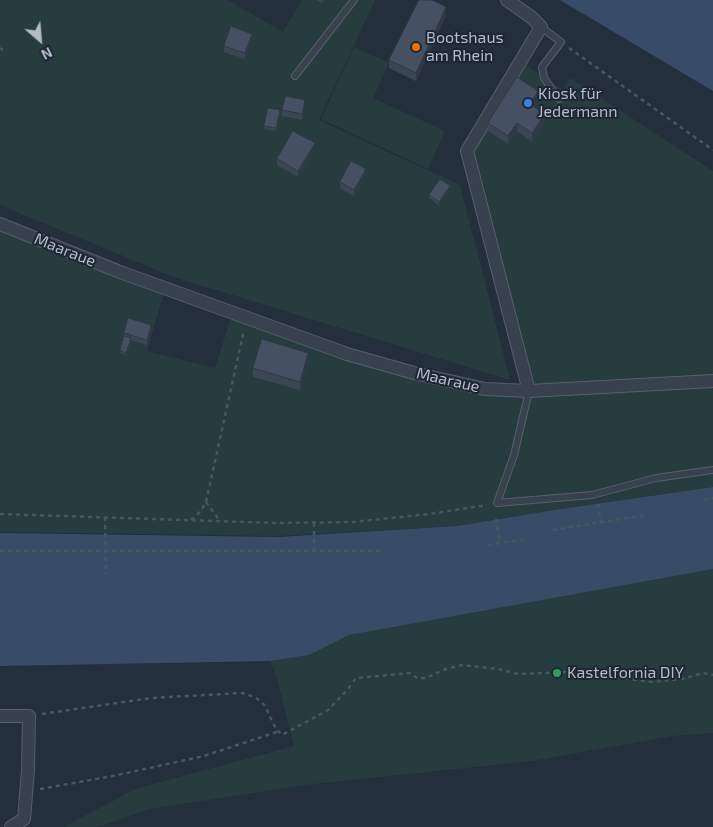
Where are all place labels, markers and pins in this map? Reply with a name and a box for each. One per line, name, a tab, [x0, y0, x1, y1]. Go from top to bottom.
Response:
place label: Bootshaus am Rhein	[426, 28, 504, 66]
marker: Bootshaus am Rhein	[410, 41, 422, 53]
place label: Kiosk für Jedermann	[538, 84, 618, 122]
marker: Kiosk für Jedermann	[522, 97, 534, 109]
place label: Kastelfornia DIY	[567, 663, 684, 683]
marker: Kastelfornia DIY	[551, 667, 563, 679]

